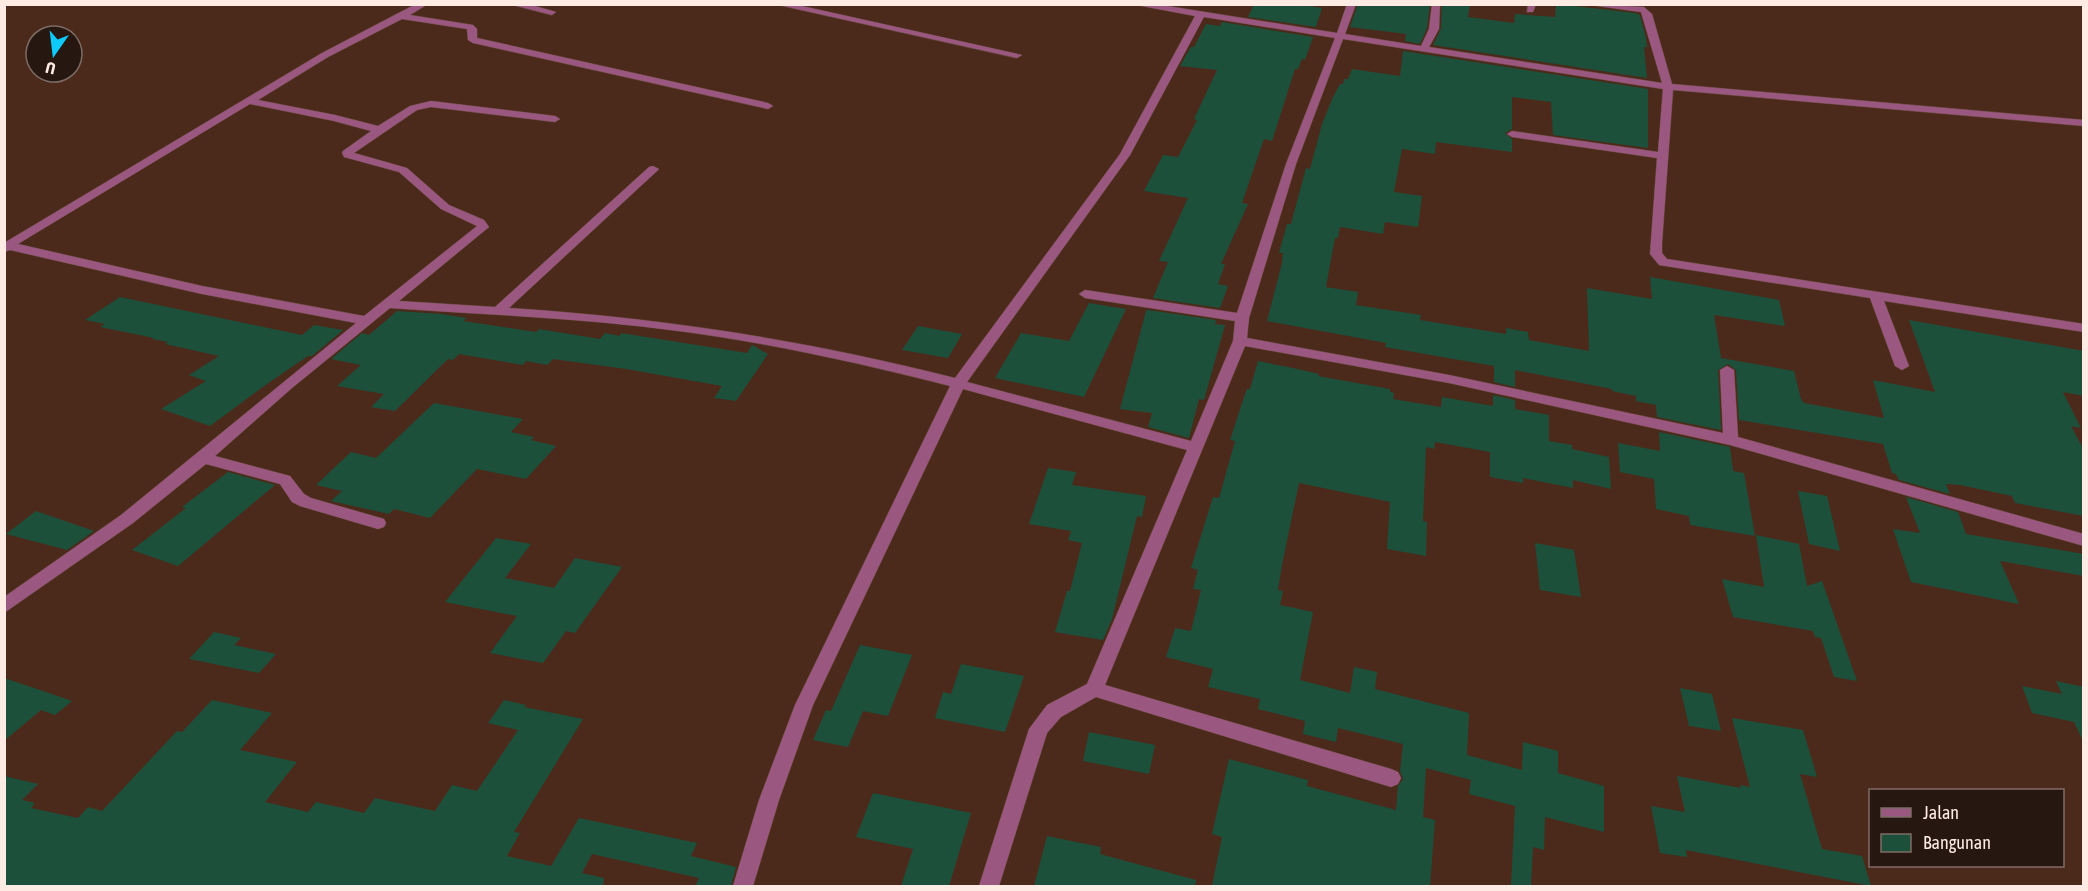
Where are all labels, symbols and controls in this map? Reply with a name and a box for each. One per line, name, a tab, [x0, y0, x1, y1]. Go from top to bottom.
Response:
north arrow	[24, 24, 84, 84]
text: U	[44, 59, 57, 78]
legend	[1869, 789, 2064, 867]
text: Jalan	[1923, 802, 1959, 823]
text: Bangunan	[1923, 832, 1991, 853]

